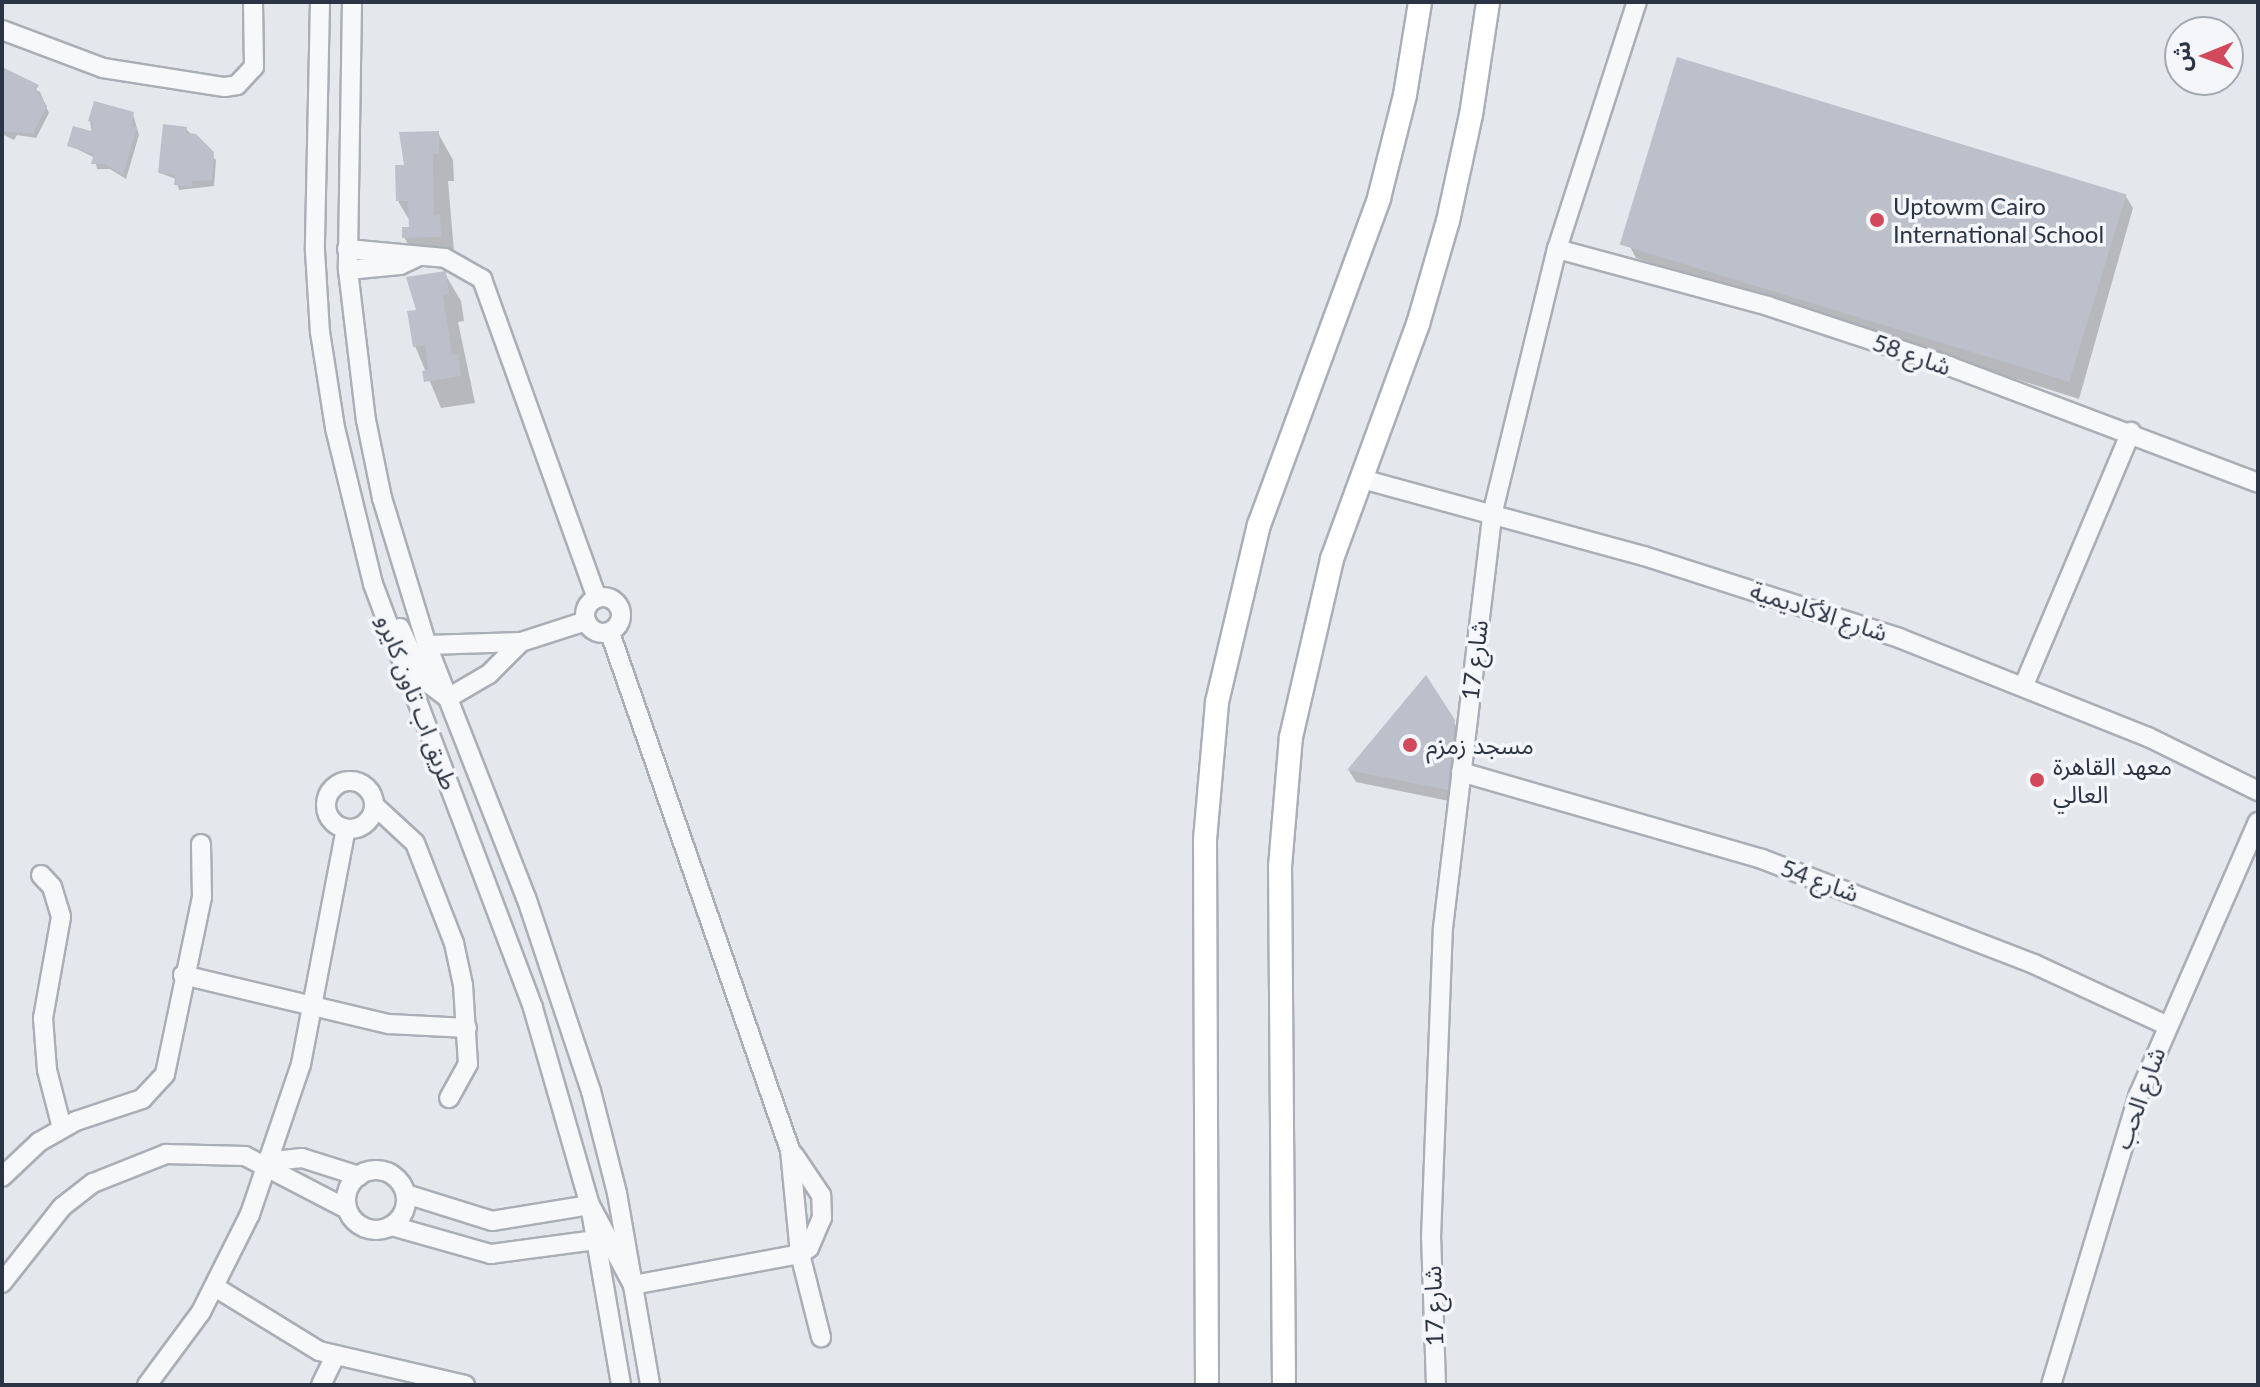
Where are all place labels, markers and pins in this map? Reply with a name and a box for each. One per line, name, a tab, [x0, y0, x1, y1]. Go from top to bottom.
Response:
place label: Uptowm Cairo International School	[1893, 192, 2104, 248]
marker: Uptowm Cairo International School	[1868, 211, 1886, 229]
place label: مسجد زمزم	[1426, 731, 1534, 759]
marker: مسجد زمزم	[1401, 736, 1419, 754]
place label: معهد القاهرة العالي	[2053, 752, 2172, 808]
marker: معهد القاهرة العالي	[2028, 771, 2046, 789]

